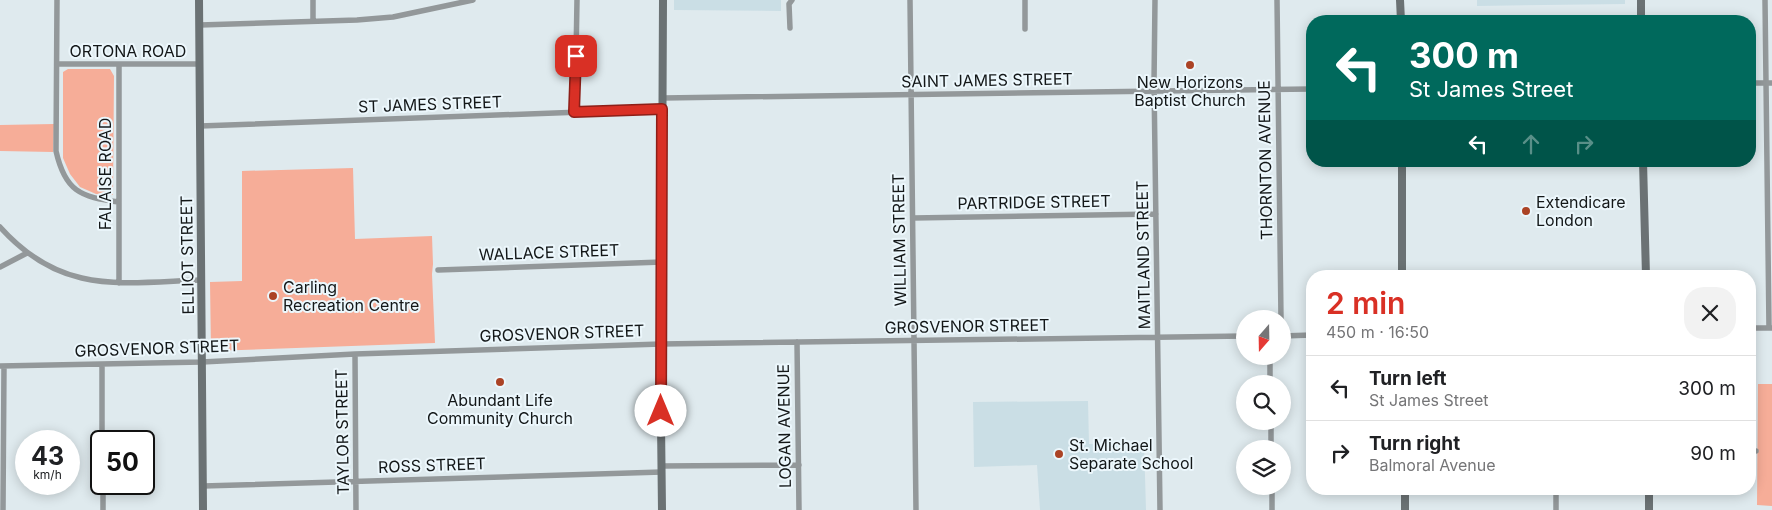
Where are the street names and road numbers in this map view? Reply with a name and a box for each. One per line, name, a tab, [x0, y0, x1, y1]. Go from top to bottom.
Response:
street label: ORTONA ROAD	[70, 41, 186, 61]
street label: SAINT JAMES STREET	[901, 69, 1073, 91]
street label: THORNTON AVENUE	[1254, 80, 1276, 240]
street label: ST JAMES STREET	[358, 91, 502, 117]
street label: FALAISE ROAD	[95, 118, 115, 230]
street label: WILLIAM STREET	[888, 173, 910, 307]
street label: MAITLAND STREET	[1132, 180, 1154, 330]
street label: PARTRIDGE STREET	[957, 191, 1111, 213]
street label: ELLIOT STREET	[176, 195, 198, 315]
street label: WALLACE STREET	[478, 240, 620, 264]
street label: GROSVENOR STREET	[884, 315, 1050, 337]
street label: GROSVENOR STREET	[479, 320, 645, 346]
street label: GROSVENOR STREET	[74, 335, 240, 361]
street label: LOGAN AVENUE	[773, 364, 795, 488]
street label: TAYLOR STREET	[331, 369, 353, 495]
street label: ROSS STREET	[378, 453, 486, 477]

